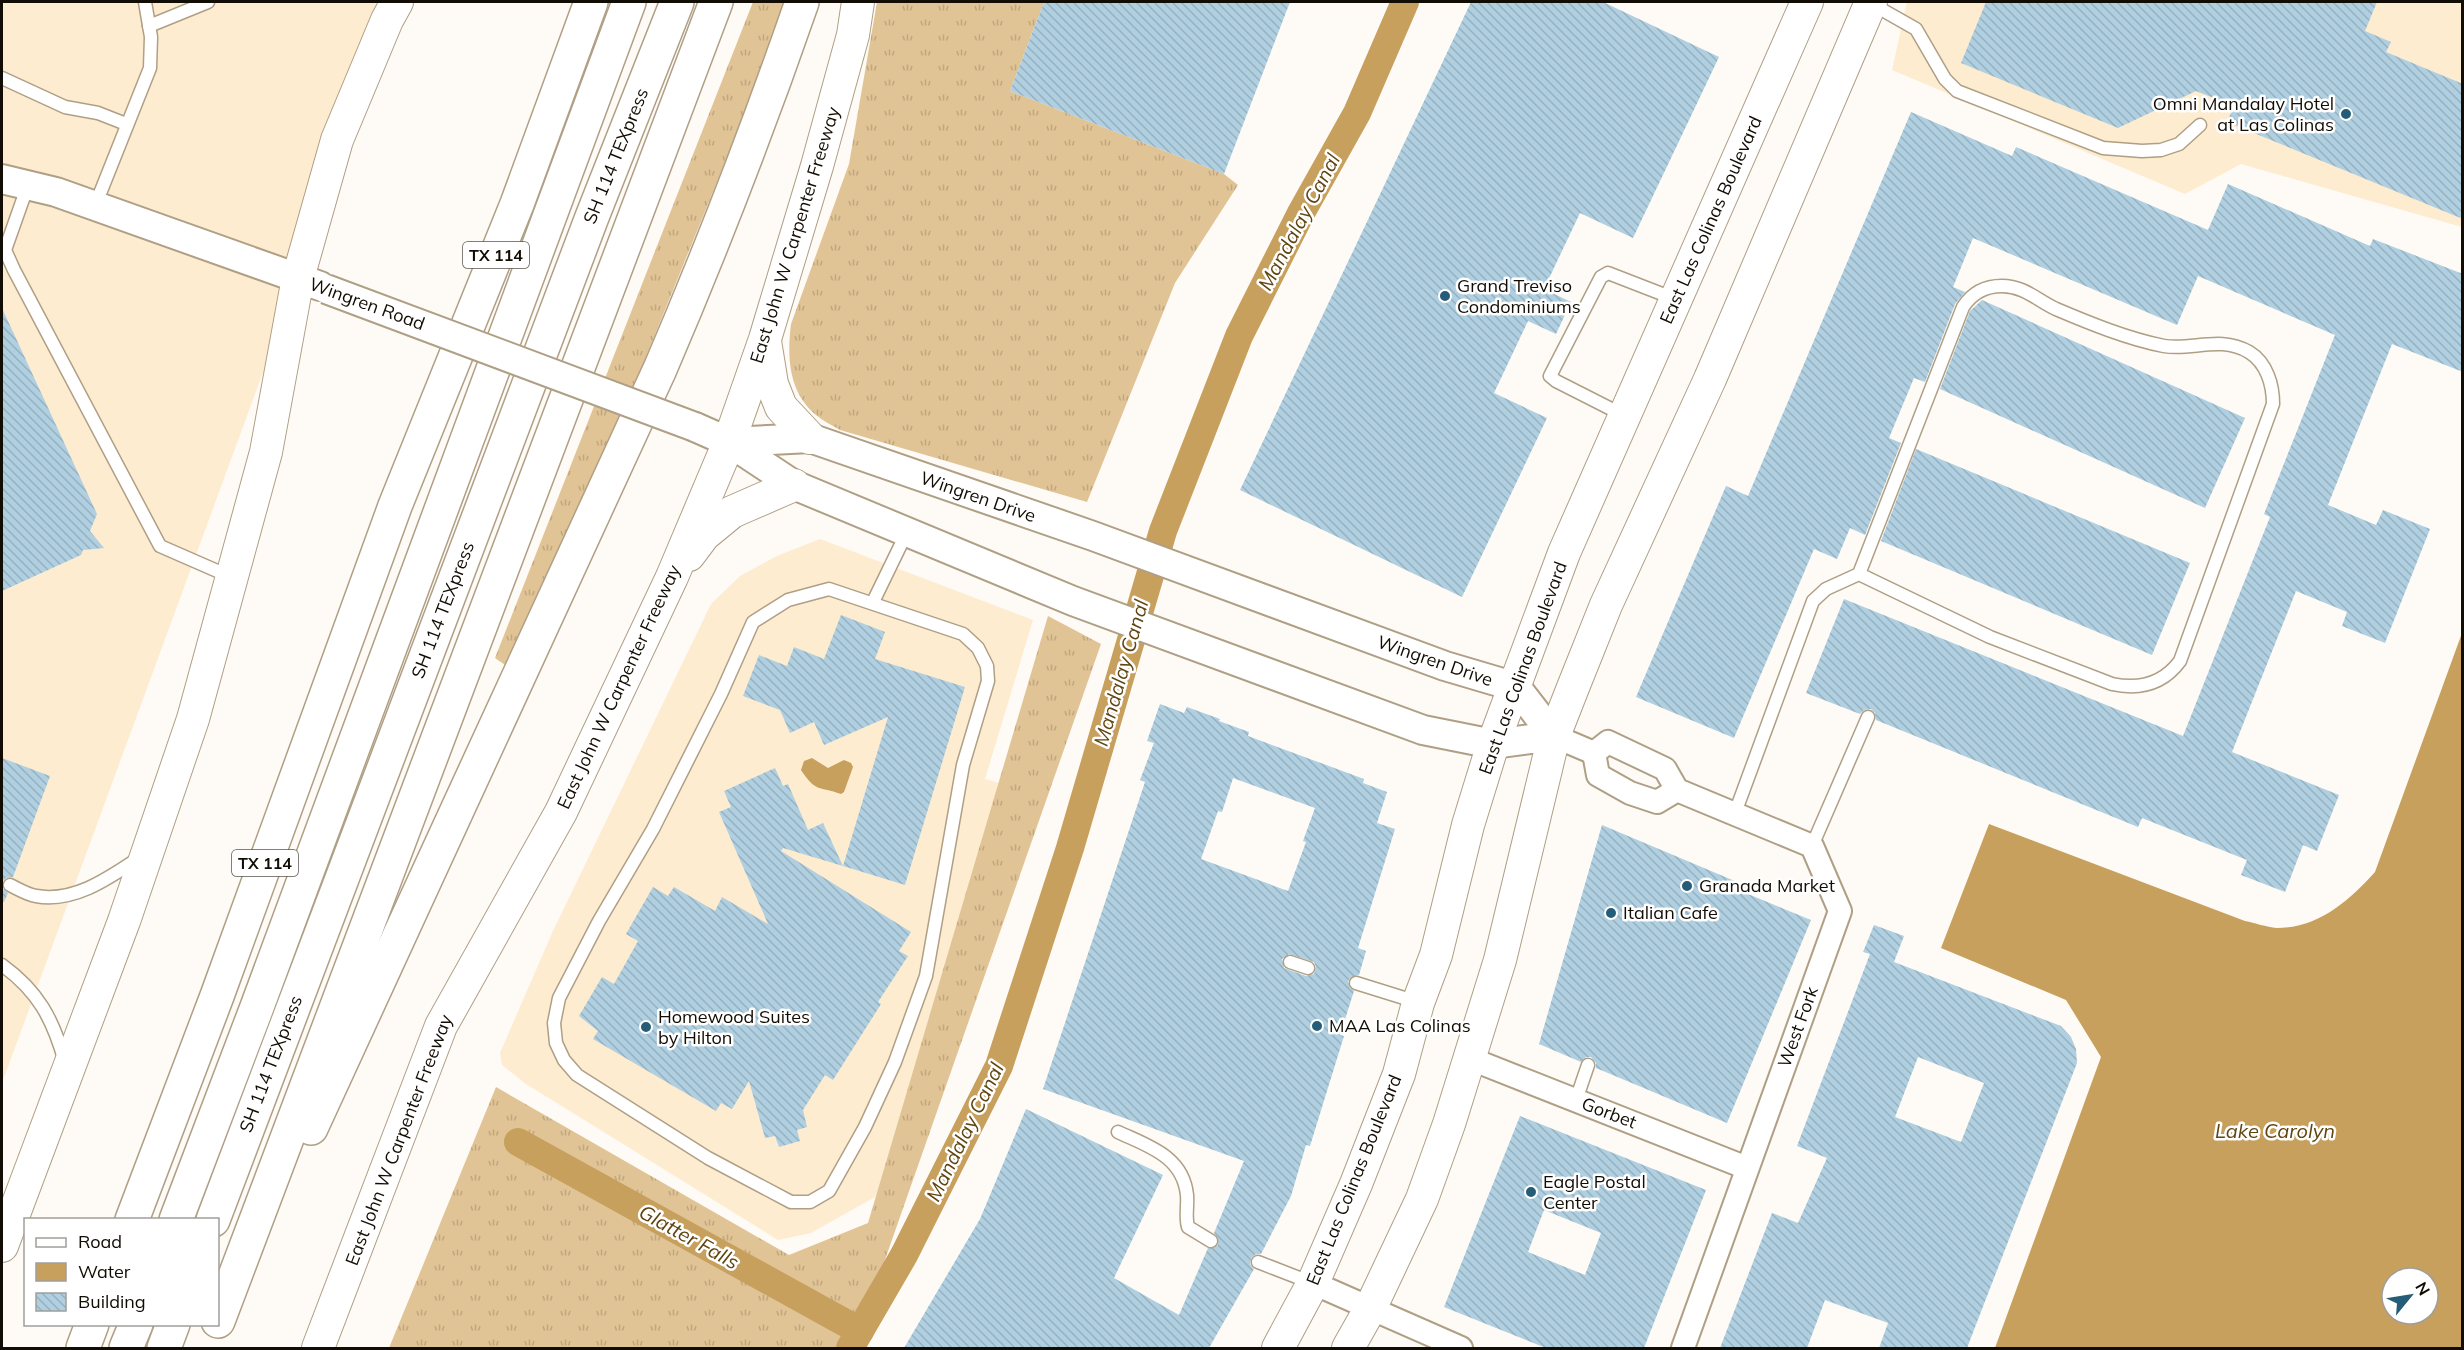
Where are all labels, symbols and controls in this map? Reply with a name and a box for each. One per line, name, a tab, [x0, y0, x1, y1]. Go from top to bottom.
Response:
street label: SH 114 TEXpress	[578, 84, 653, 227]
place label: Omni Mandalay Hotel at Las Colinas	[2153, 92, 2334, 136]
street label: East John W Carpenter Freeway	[744, 103, 845, 366]
marker: Omni Mandalay Hotel at Las Colinas	[2339, 107, 2353, 121]
street label: East Las Colinas Boulevard	[1654, 112, 1767, 327]
water label: Mandalay Canal	[1252, 149, 1345, 294]
road number: TX 114	[463, 242, 529, 268]
street label: Wingren Road	[306, 272, 428, 335]
place label: Grand Treviso Condominiums	[1457, 274, 1581, 318]
marker: Grand Treviso Condominiums	[1438, 289, 1452, 303]
street label: Wingren Drive	[917, 466, 1039, 527]
street label: SH 114 TEXpress	[406, 538, 479, 681]
street label: East Las Colinas Boulevard	[1473, 558, 1572, 778]
street label: East John W Carpenter Freeway	[552, 561, 686, 813]
water label: Mandalay Canal	[1088, 597, 1153, 749]
street label: Wingren Drive	[1374, 630, 1496, 691]
road number: TX 114	[232, 850, 298, 876]
place label: Granada Market	[1699, 874, 1835, 897]
marker: Granada Market	[1680, 879, 1694, 893]
place label: Italian Cafe	[1623, 901, 1718, 924]
marker: Italian Cafe	[1604, 906, 1618, 920]
street label: West Fork	[1772, 983, 1823, 1070]
street label: SH 114 TEXpress	[234, 992, 307, 1135]
place label: Homewood Suites by Hilton	[658, 1005, 810, 1049]
street label: East John W Carpenter Freeway	[340, 1011, 457, 1269]
place label: MAA Las Colinas	[1329, 1014, 1471, 1037]
marker: MAA Las Colinas	[1310, 1019, 1324, 1033]
marker: Homewood Suites by Hilton	[639, 1020, 653, 1034]
water label: Mandalay Canal	[920, 1058, 1009, 1205]
street label: East Las Colinas Boulevard	[1301, 1071, 1406, 1288]
street label: Gorbet	[1579, 1092, 1640, 1133]
water label: Lake Carolyn	[2215, 1118, 2335, 1143]
place label: Eagle Postal Center	[1543, 1170, 1646, 1214]
marker: Eagle Postal Center	[1524, 1185, 1538, 1199]
water label: Glatter Falls	[635, 1199, 744, 1274]
legend	[24, 1218, 219, 1326]
text: Road	[78, 1230, 122, 1253]
text: Water	[78, 1260, 131, 1283]
north arrow	[2380, 1266, 2440, 1326]
text: N	[2411, 1278, 2435, 1299]
text: Building	[78, 1290, 146, 1313]

